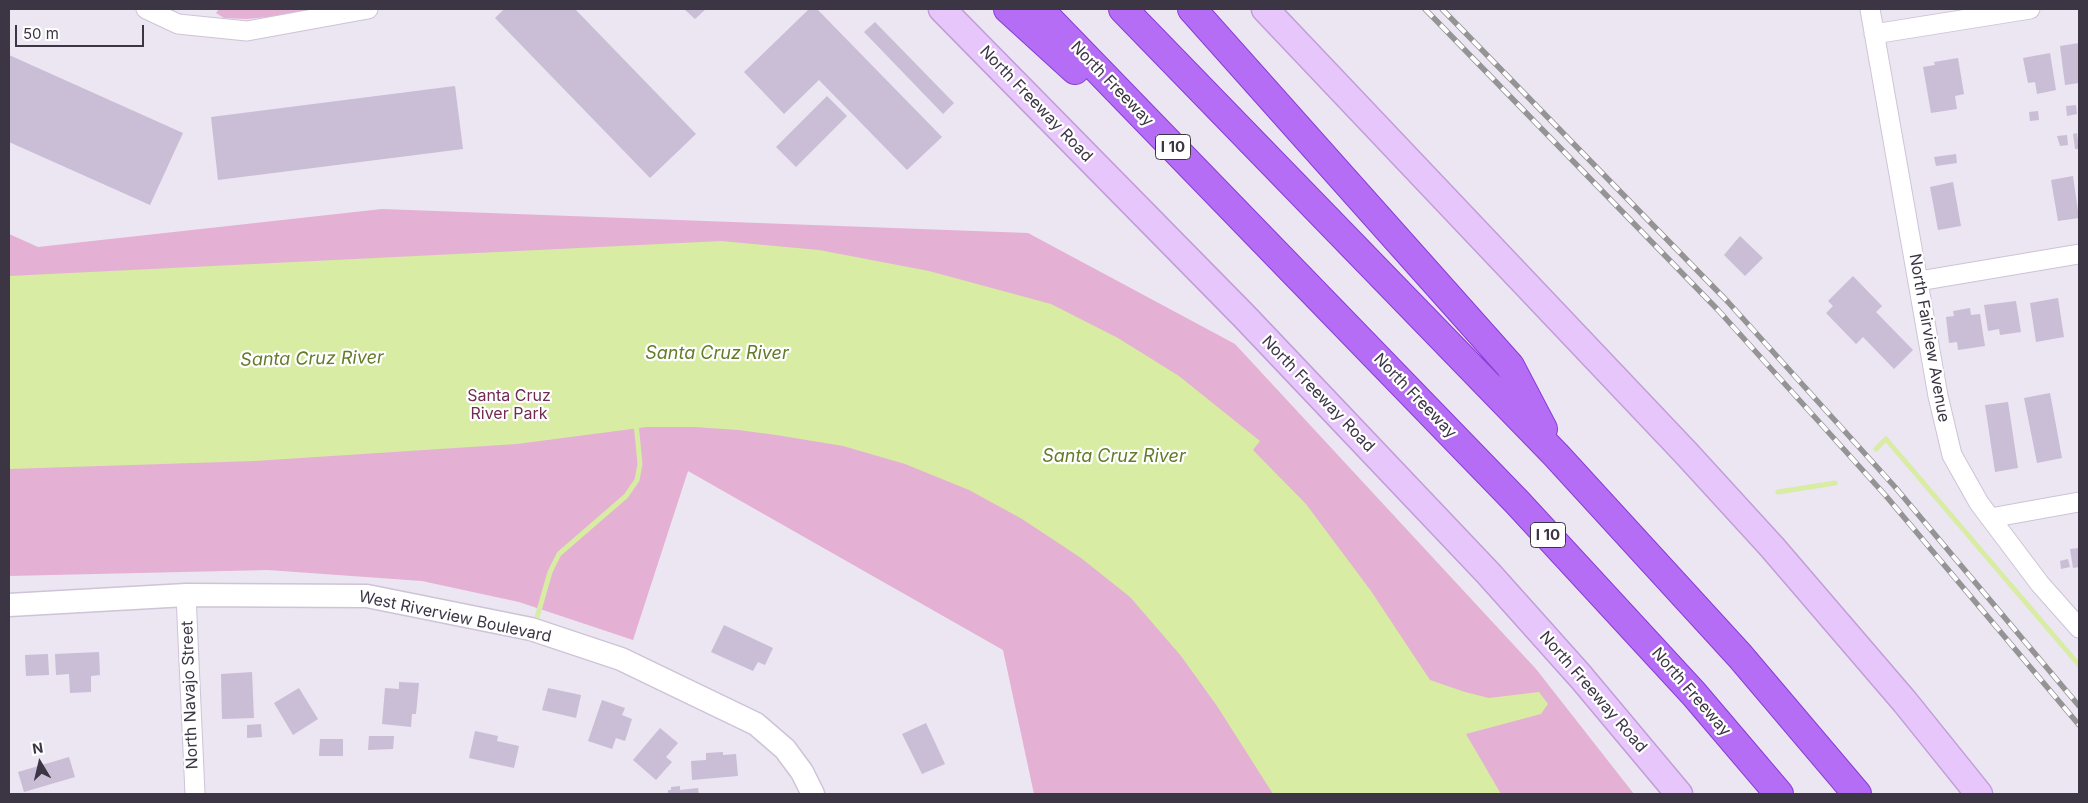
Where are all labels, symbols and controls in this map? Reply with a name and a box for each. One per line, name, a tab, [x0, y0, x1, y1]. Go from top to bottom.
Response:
scale bar	[18, 15, 146, 47]
text: 50 m	[23, 24, 59, 43]
street label: North Freeway	[1067, 37, 1157, 131]
street label: North Freeway Road	[976, 42, 1096, 166]
road number: I 10	[1156, 134, 1190, 160]
street label: North Fairview Avenue	[1905, 252, 1953, 424]
street label: North Freeway Road	[1258, 332, 1378, 456]
water label: Santa Cruz River	[645, 343, 789, 365]
water label: Santa Cruz River	[240, 347, 384, 371]
street label: North Freeway	[1370, 349, 1460, 443]
park label: Santa Cruz River Park	[467, 386, 551, 424]
water label: Santa Cruz River	[1042, 446, 1186, 468]
road number: I 10	[1530, 522, 1566, 548]
street label: West Riverview Boulevard	[357, 587, 553, 647]
street label: North Navajo Street	[178, 620, 202, 770]
street label: North Freeway Road	[1535, 628, 1651, 756]
street label: North Freeway	[1647, 644, 1735, 740]
north arrow	[15, 738, 65, 788]
text: N	[31, 738, 44, 757]

